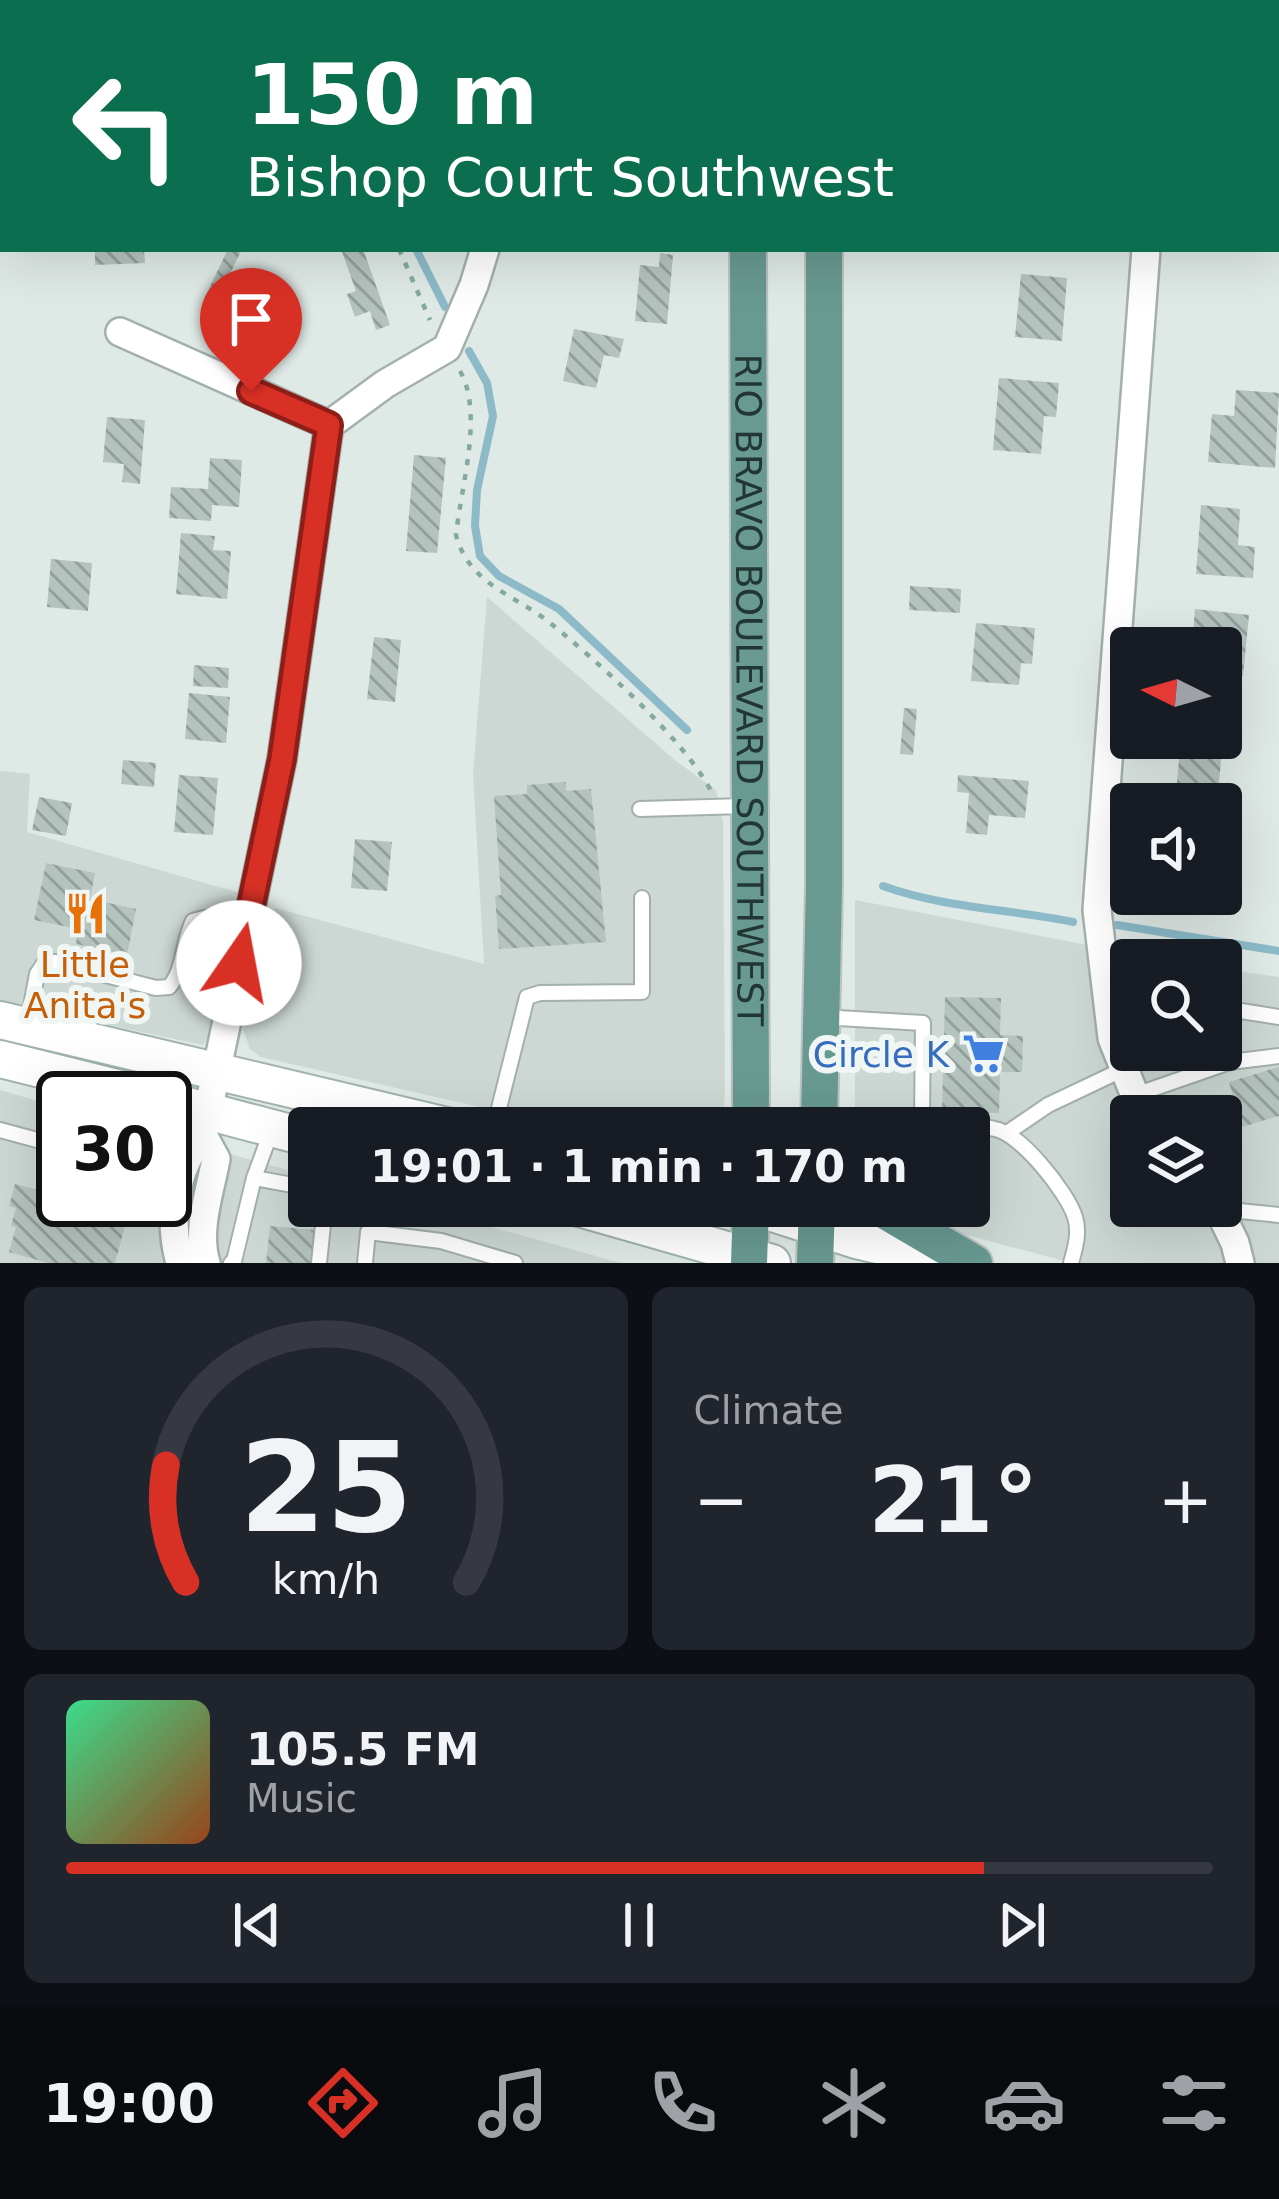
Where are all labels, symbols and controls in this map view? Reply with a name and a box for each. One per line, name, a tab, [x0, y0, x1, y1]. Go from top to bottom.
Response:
text: 150 m	[246, 46, 538, 144]
icon: left	[48, 48, 204, 204]
text: Bishop Court Southwest	[246, 146, 894, 209]
pin	[200, 268, 302, 391]
icon: arrive	[218, 286, 284, 352]
street label: RIO BRAVO BOULEVARD SOUTHWEST	[728, 354, 771, 1027]
north arrow	[1110, 627, 1242, 759]
map controls	[1110, 627, 1242, 1227]
button: sound	[1110, 783, 1242, 915]
restaurant icon: Little Anita's	[62, 891, 108, 937]
position arrow	[176, 900, 302, 1026]
button: search	[1110, 939, 1242, 1071]
place label: Little Anita's	[24, 944, 146, 1026]
supermarket icon: Circle K	[960, 1031, 1006, 1077]
place label: Circle K	[813, 1034, 950, 1075]
speed limit sign: 30	[36, 1071, 192, 1227]
button: layers	[1110, 1095, 1242, 1227]
text: 19:01 · 1 min · 170 m	[370, 1140, 908, 1193]
text: Climate	[694, 1388, 844, 1433]
text: 25	[239, 1415, 413, 1560]
text: 21°	[868, 1448, 1038, 1553]
text: −	[694, 1462, 749, 1539]
text: +	[1158, 1462, 1213, 1539]
text: km/h	[272, 1553, 380, 1603]
text: 105.5 FM	[246, 1723, 480, 1776]
text: Music	[246, 1776, 357, 1821]
icon: previous	[224, 1892, 290, 1958]
icon: pause	[606, 1892, 672, 1958]
icon: next	[989, 1892, 1055, 1958]
icon: directions	[301, 2061, 385, 2145]
icon: music	[471, 2061, 555, 2145]
icon: phone	[641, 2061, 725, 2145]
icon: climate	[812, 2061, 896, 2145]
icon: car	[982, 2061, 1066, 2145]
icon: filters	[1152, 2061, 1236, 2145]
text: 19:00	[43, 2072, 215, 2135]

